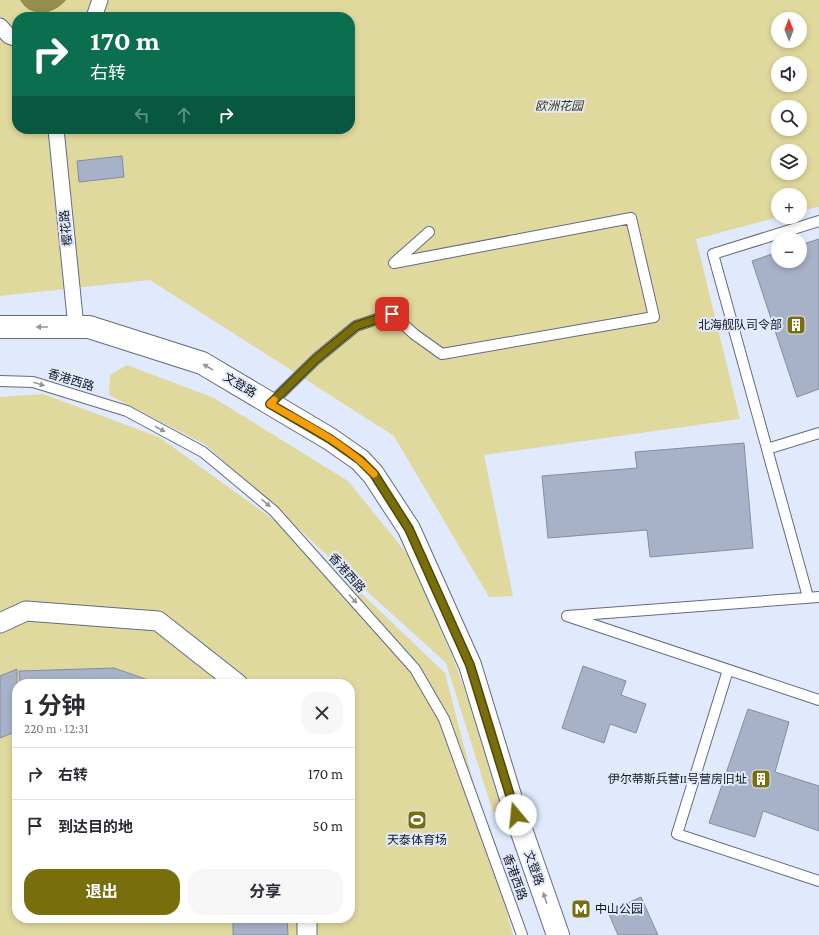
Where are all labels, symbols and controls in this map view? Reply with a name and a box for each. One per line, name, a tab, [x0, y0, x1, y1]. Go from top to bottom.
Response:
north arrow	[771, 12, 807, 48]
map controls	[771, 12, 807, 268]
text: 170 m	[90, 25, 160, 56]
icon: right	[24, 28, 76, 80]
button: sound	[771, 56, 807, 92]
text: 右转	[90, 63, 126, 83]
park label: 欧洲花园	[535, 99, 585, 113]
button: search	[771, 100, 807, 136]
icon: left	[131, 104, 153, 126]
icon: ahead	[173, 104, 195, 126]
icon: right	[215, 104, 237, 126]
button: layers	[771, 144, 807, 180]
button: +	[771, 188, 807, 224]
street label: 樱花路	[57, 209, 75, 247]
button: −	[771, 232, 807, 268]
pin	[375, 297, 409, 331]
icon: arrive	[381, 303, 403, 325]
building icon: 北海舰队司令部	[785, 314, 807, 336]
place label: 北海舰队司令部	[698, 318, 782, 332]
one-way arrow	[35, 324, 48, 330]
one-way arrow	[202, 363, 214, 370]
street label: 香港西路	[46, 366, 96, 394]
street label: 文登路	[221, 370, 259, 400]
one-way arrow	[33, 381, 45, 387]
one-way arrow	[154, 425, 166, 432]
one-way arrow	[260, 499, 271, 508]
street label: 香港西路	[326, 550, 368, 596]
one-way arrow	[349, 594, 358, 605]
text: 1 分钟	[24, 692, 86, 719]
button: close	[301, 692, 343, 734]
text: 220 m · 12:31	[24, 721, 89, 736]
icon: right	[24, 763, 46, 785]
text: 170 m	[308, 766, 343, 782]
text: 右转	[58, 767, 88, 783]
building icon: 伊尔蒂斯兵营II号营房旧址	[750, 768, 772, 790]
place label: 伊尔蒂斯兵营II号营房旧址	[608, 772, 747, 786]
position arrow	[495, 794, 537, 836]
sports icon: 天泰体育场	[406, 809, 428, 831]
icon: arrive	[24, 815, 46, 837]
text: 50 m	[313, 818, 343, 834]
text: 到达目的地	[58, 819, 133, 835]
place label: 天泰体育场	[387, 833, 447, 847]
street label: 文登路	[522, 849, 546, 887]
street label: 香港西路	[500, 852, 530, 902]
button: 退出	[24, 869, 180, 915]
button: 分享	[188, 869, 343, 915]
one-way arrow	[541, 892, 547, 904]
metro station icon: 中山公园	[570, 898, 592, 920]
place label: 中山公园	[595, 902, 643, 916]

